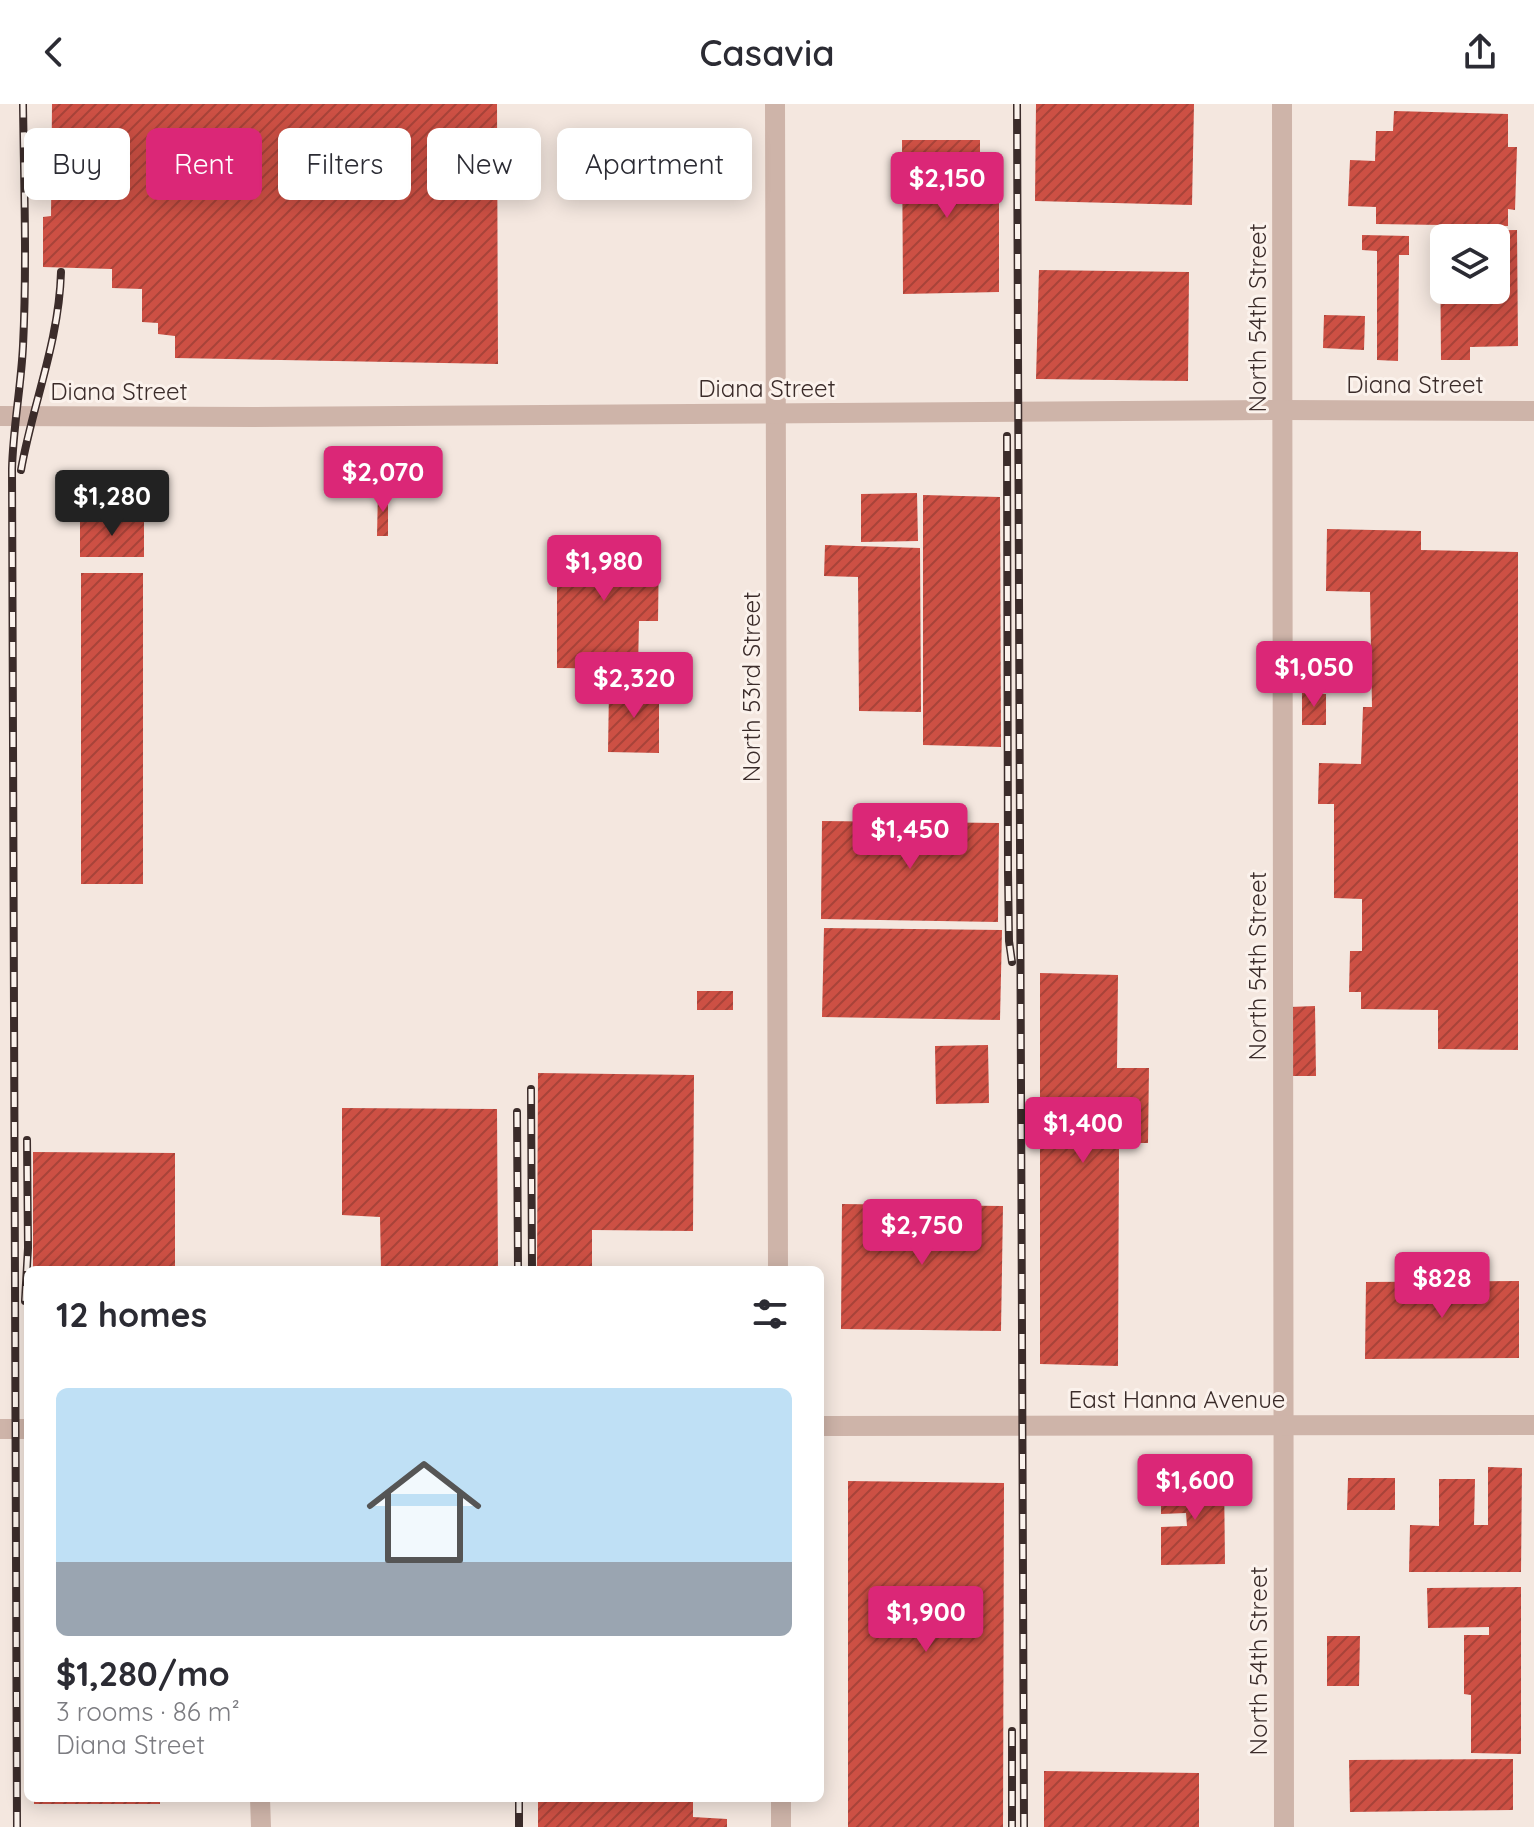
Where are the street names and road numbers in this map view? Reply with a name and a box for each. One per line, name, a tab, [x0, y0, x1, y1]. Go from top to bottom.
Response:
street label: North 54th Street	[1242, 223, 1272, 413]
street label: Diana Street	[1346, 369, 1484, 399]
street label: Diana Street	[698, 373, 836, 403]
street label: Diana Street	[50, 376, 188, 406]
street label: North 53rd Street	[736, 592, 766, 782]
street label: North 54th Street	[1242, 871, 1272, 1061]
street label: East Hanna Avenue	[1069, 1384, 1285, 1414]
street label: North 54th Street	[1243, 1566, 1273, 1756]

